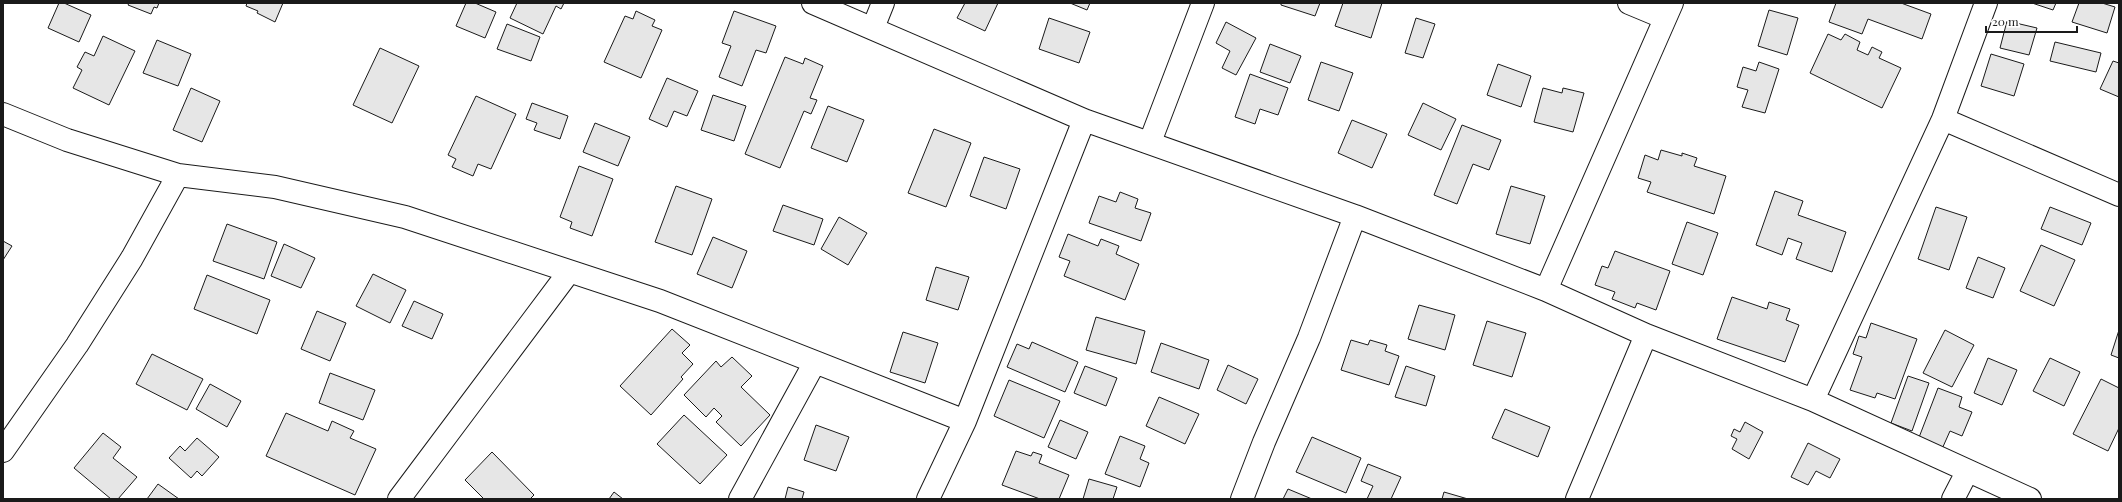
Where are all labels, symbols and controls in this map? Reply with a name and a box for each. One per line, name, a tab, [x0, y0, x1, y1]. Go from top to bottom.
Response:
scale bar	[1986, 8, 2077, 34]
text: 20 m	[1992, 13, 2019, 29]

